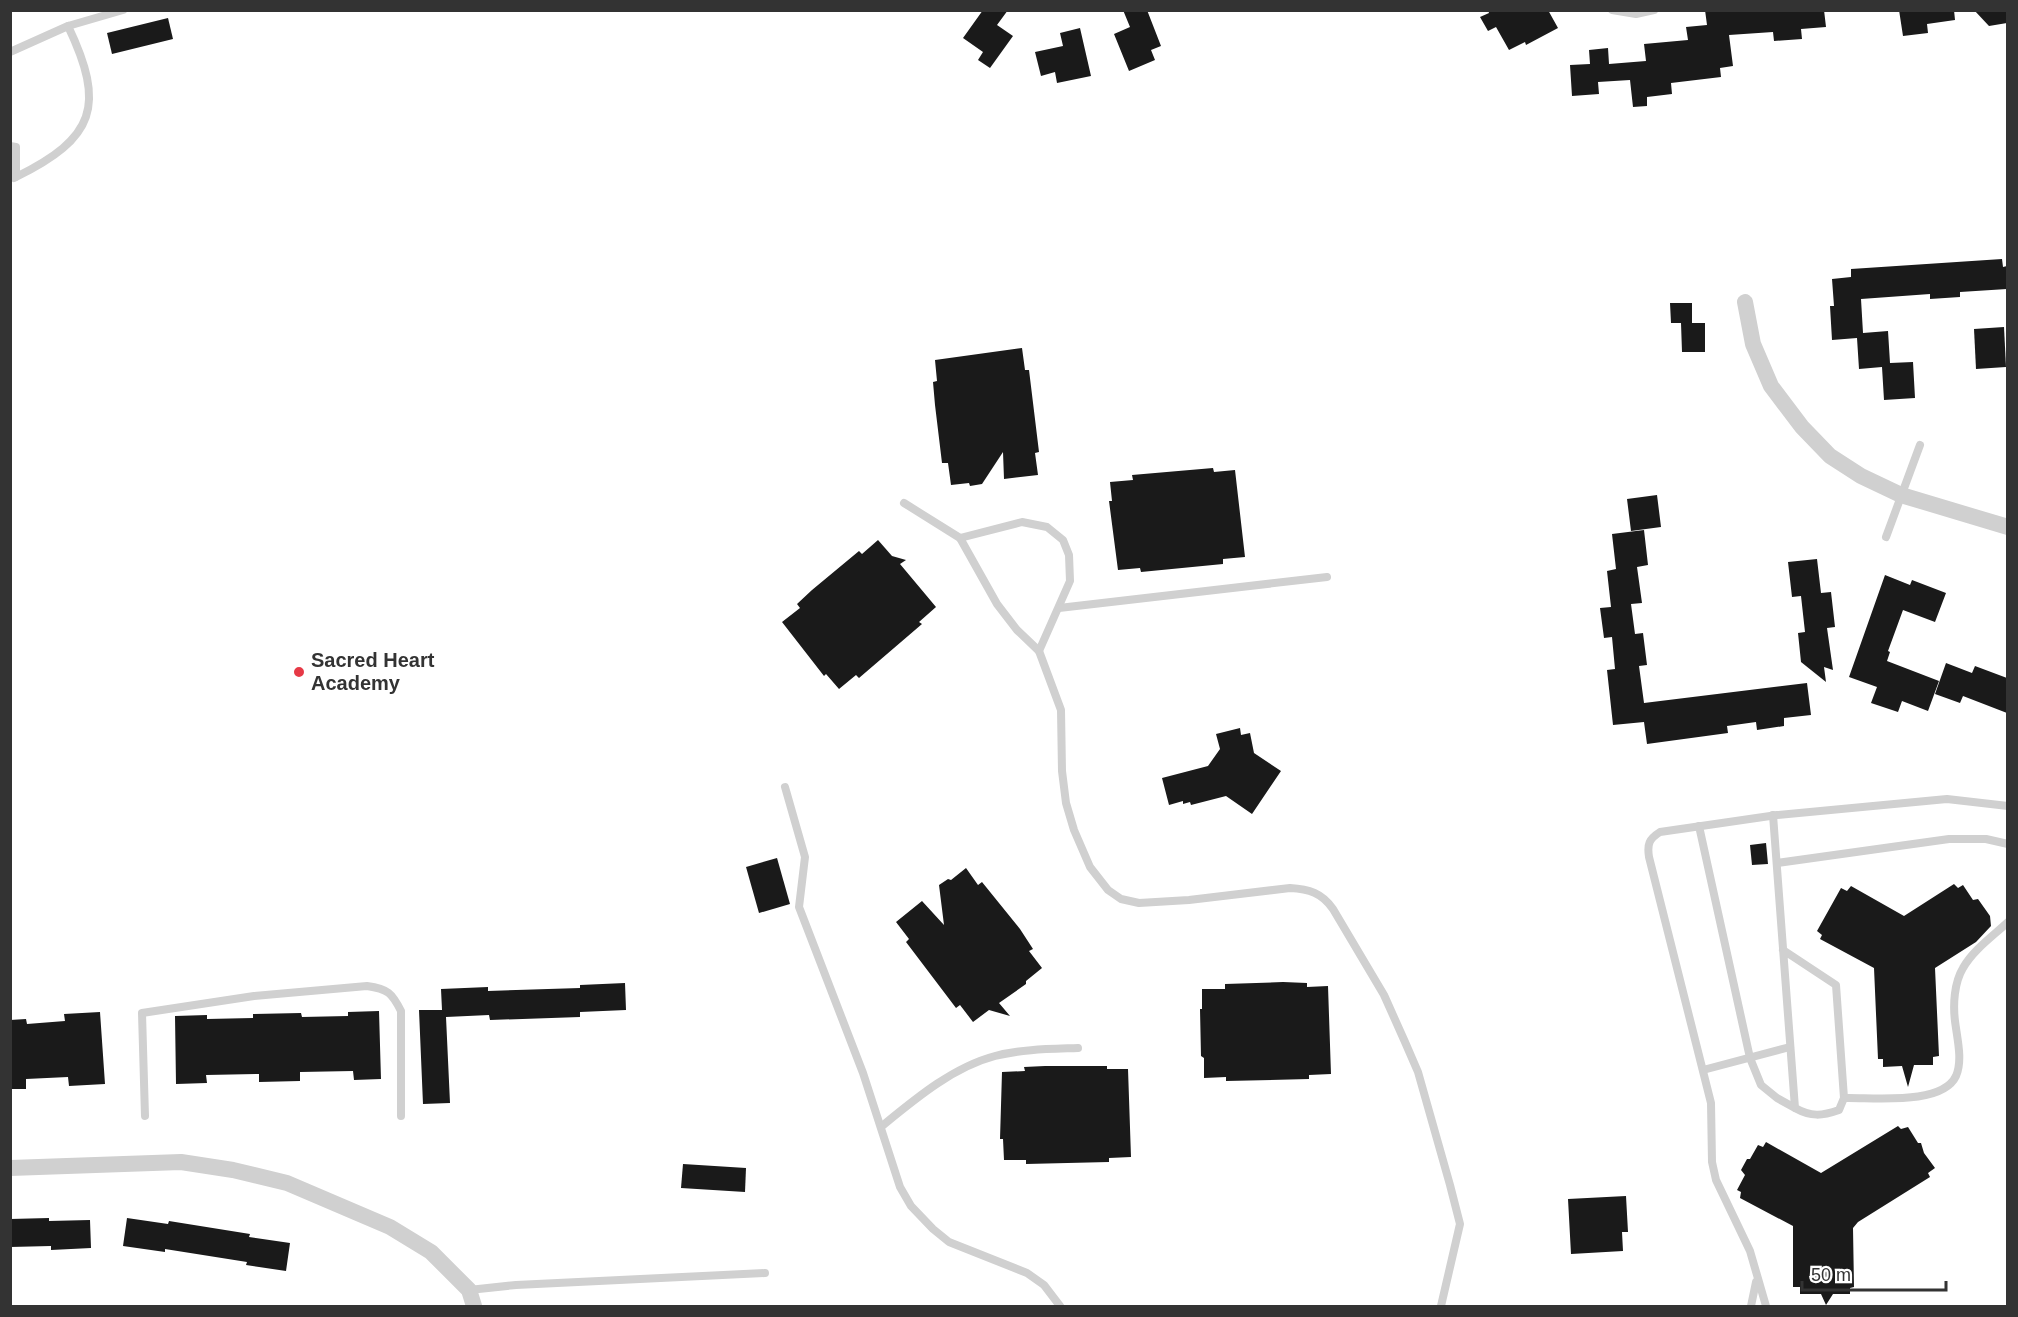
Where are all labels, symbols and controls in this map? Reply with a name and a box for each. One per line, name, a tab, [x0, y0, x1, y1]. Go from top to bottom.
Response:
place label: Sacred Heart Academy	[311, 649, 435, 694]
marker: Sacred Heart Academy	[292, 665, 306, 679]
scale bar	[1802, 1254, 1946, 1292]
text: 50 m	[1811, 1265, 1851, 1285]

